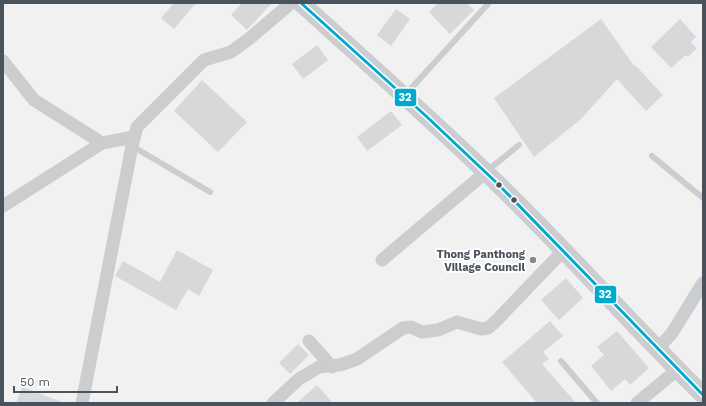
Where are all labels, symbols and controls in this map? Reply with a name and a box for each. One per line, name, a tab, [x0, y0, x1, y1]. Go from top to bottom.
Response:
line badge: 32	[394, 88, 417, 107]
text: 32	[398, 91, 412, 104]
unlabelled marker	[494, 180, 504, 190]
unlabelled marker	[509, 195, 519, 205]
place label: Thong Panthong Village Council	[437, 248, 526, 274]
marker: Thong Panthong Village Council	[528, 255, 538, 265]
line badge: 32	[594, 285, 617, 304]
text: 32	[598, 288, 612, 301]
scale bar	[14, 368, 117, 394]
text: 50 m	[20, 375, 50, 389]

